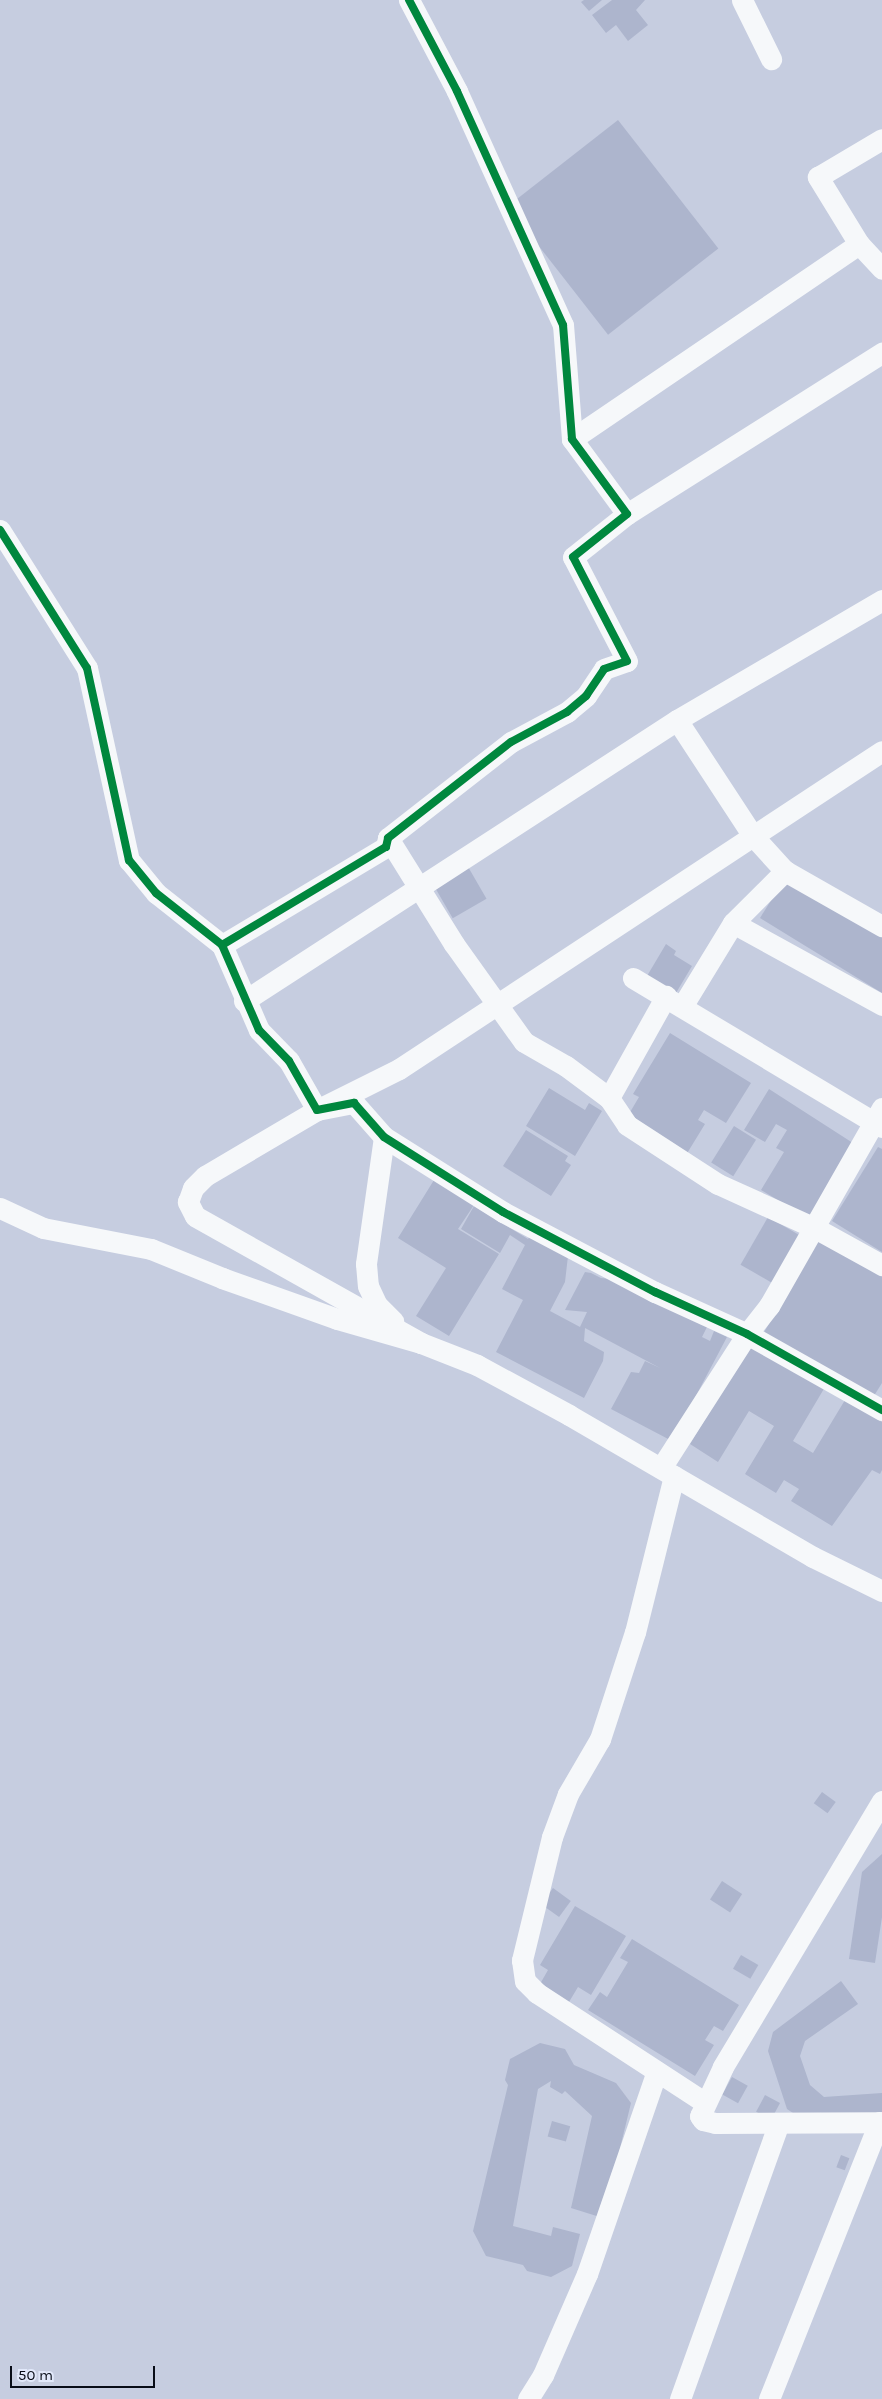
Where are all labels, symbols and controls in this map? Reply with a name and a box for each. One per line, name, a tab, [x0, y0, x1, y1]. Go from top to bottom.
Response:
scale bar	[12, 2356, 158, 2388]
text: 50 m	[18, 2366, 53, 2384]

